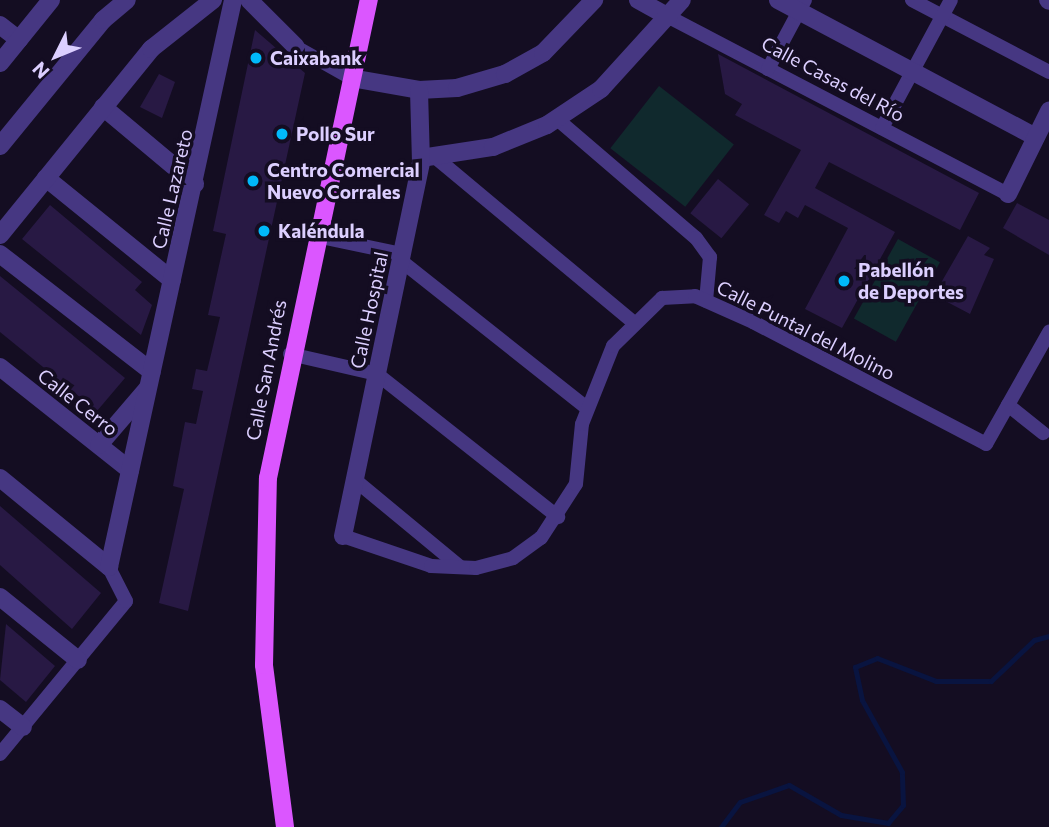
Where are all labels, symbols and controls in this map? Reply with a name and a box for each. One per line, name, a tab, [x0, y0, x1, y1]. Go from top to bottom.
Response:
north arrow	[21, 21, 91, 91]
street label: Calle Casas del Río	[758, 32, 908, 126]
place label: Caixabank	[270, 47, 362, 69]
marker: Caixabank	[248, 50, 264, 66]
text: N	[27, 58, 54, 84]
place label: Pollo Sur	[296, 123, 375, 145]
marker: Pollo Sur	[274, 126, 290, 142]
street label: Calle Lazareto	[147, 127, 197, 251]
place label: Centro Comercial Nuevo Corrales	[267, 159, 420, 203]
marker: Centro Comercial Nuevo Corrales	[245, 173, 261, 189]
place label: Kaléndula	[278, 220, 365, 242]
marker: Kaléndula	[256, 223, 272, 239]
street label: Calle Hospital	[345, 249, 393, 371]
place label: Pabellón de Deportes	[858, 259, 964, 303]
marker: Pabellón de Deportes	[836, 273, 852, 289]
street label: Calle Puntal del Molino	[713, 275, 899, 385]
street label: Calle San Andrés	[241, 298, 291, 442]
street label: Calle Cerro	[33, 364, 123, 440]

